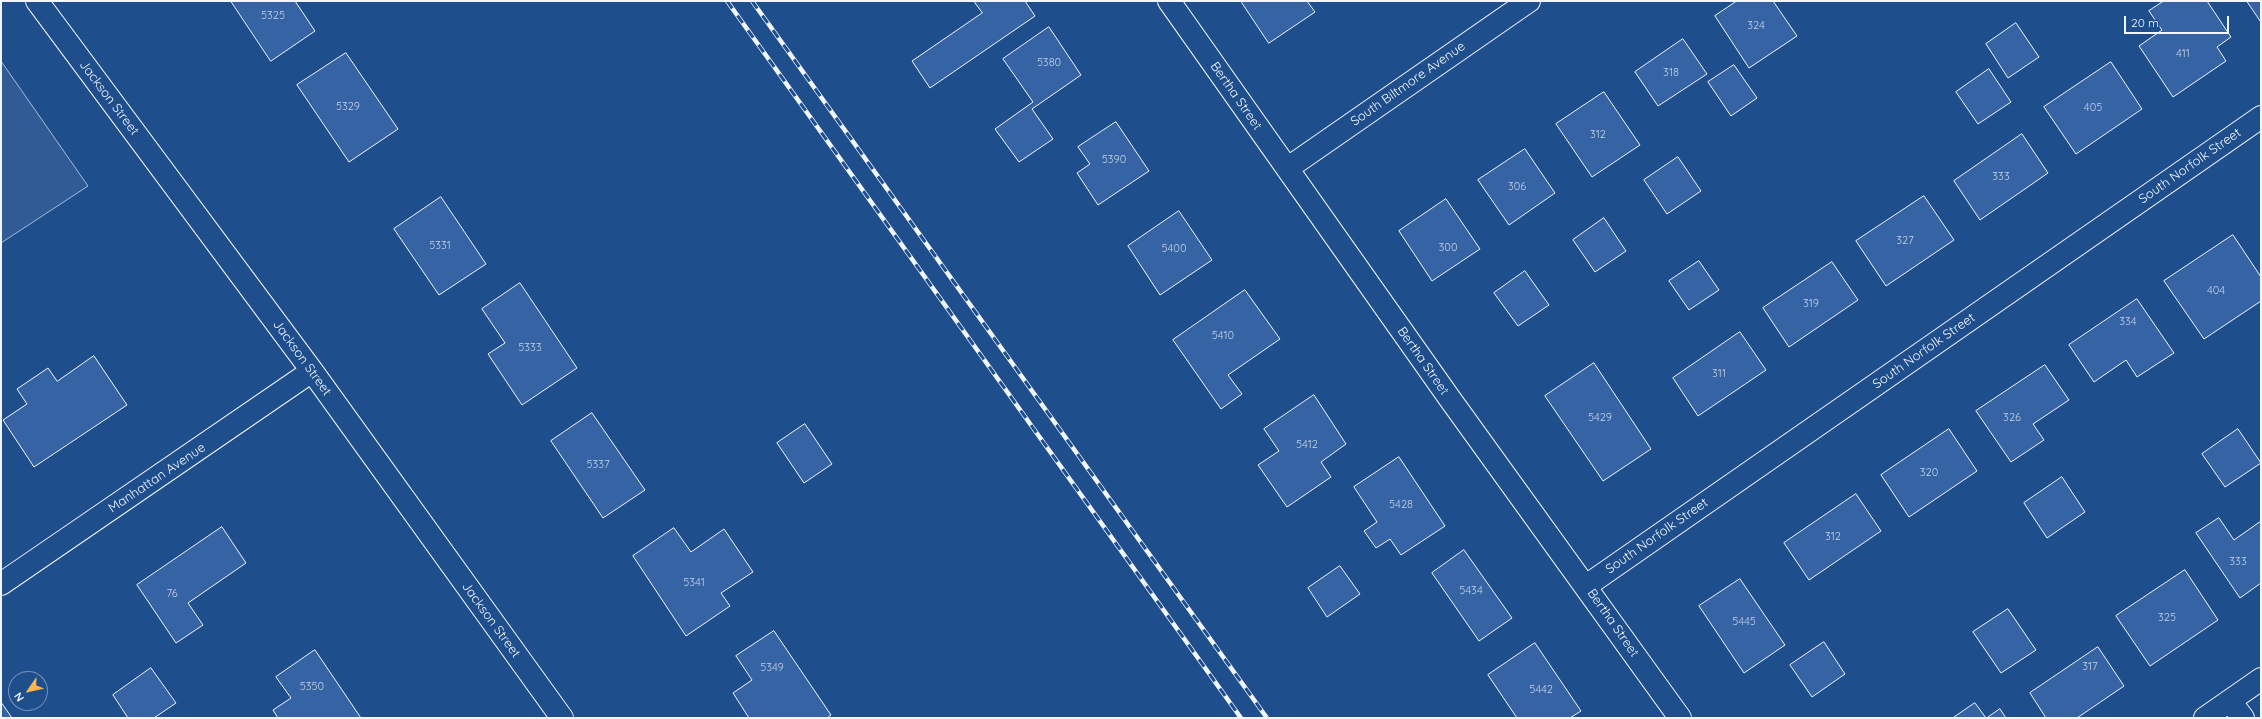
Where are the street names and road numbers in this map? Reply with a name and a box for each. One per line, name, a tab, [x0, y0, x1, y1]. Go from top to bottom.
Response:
street label: South Biltmore Avenue	[1348, 39, 1468, 129]
street label: Jackson Street	[76, 58, 142, 138]
street label: Bertha Street	[1207, 59, 1265, 133]
street label: South Norfolk Street	[2136, 125, 2244, 207]
street label: South Norfolk Street	[1870, 310, 1978, 392]
street label: Jackson Street	[269, 317, 335, 399]
street label: Bertha Street	[1394, 324, 1452, 398]
street label: Manhattan Avenue	[106, 440, 208, 516]
street label: South Norfolk Street	[1603, 495, 1711, 577]
street label: Jackson Street	[458, 579, 524, 661]
street label: Bertha Street	[1584, 586, 1642, 660]

